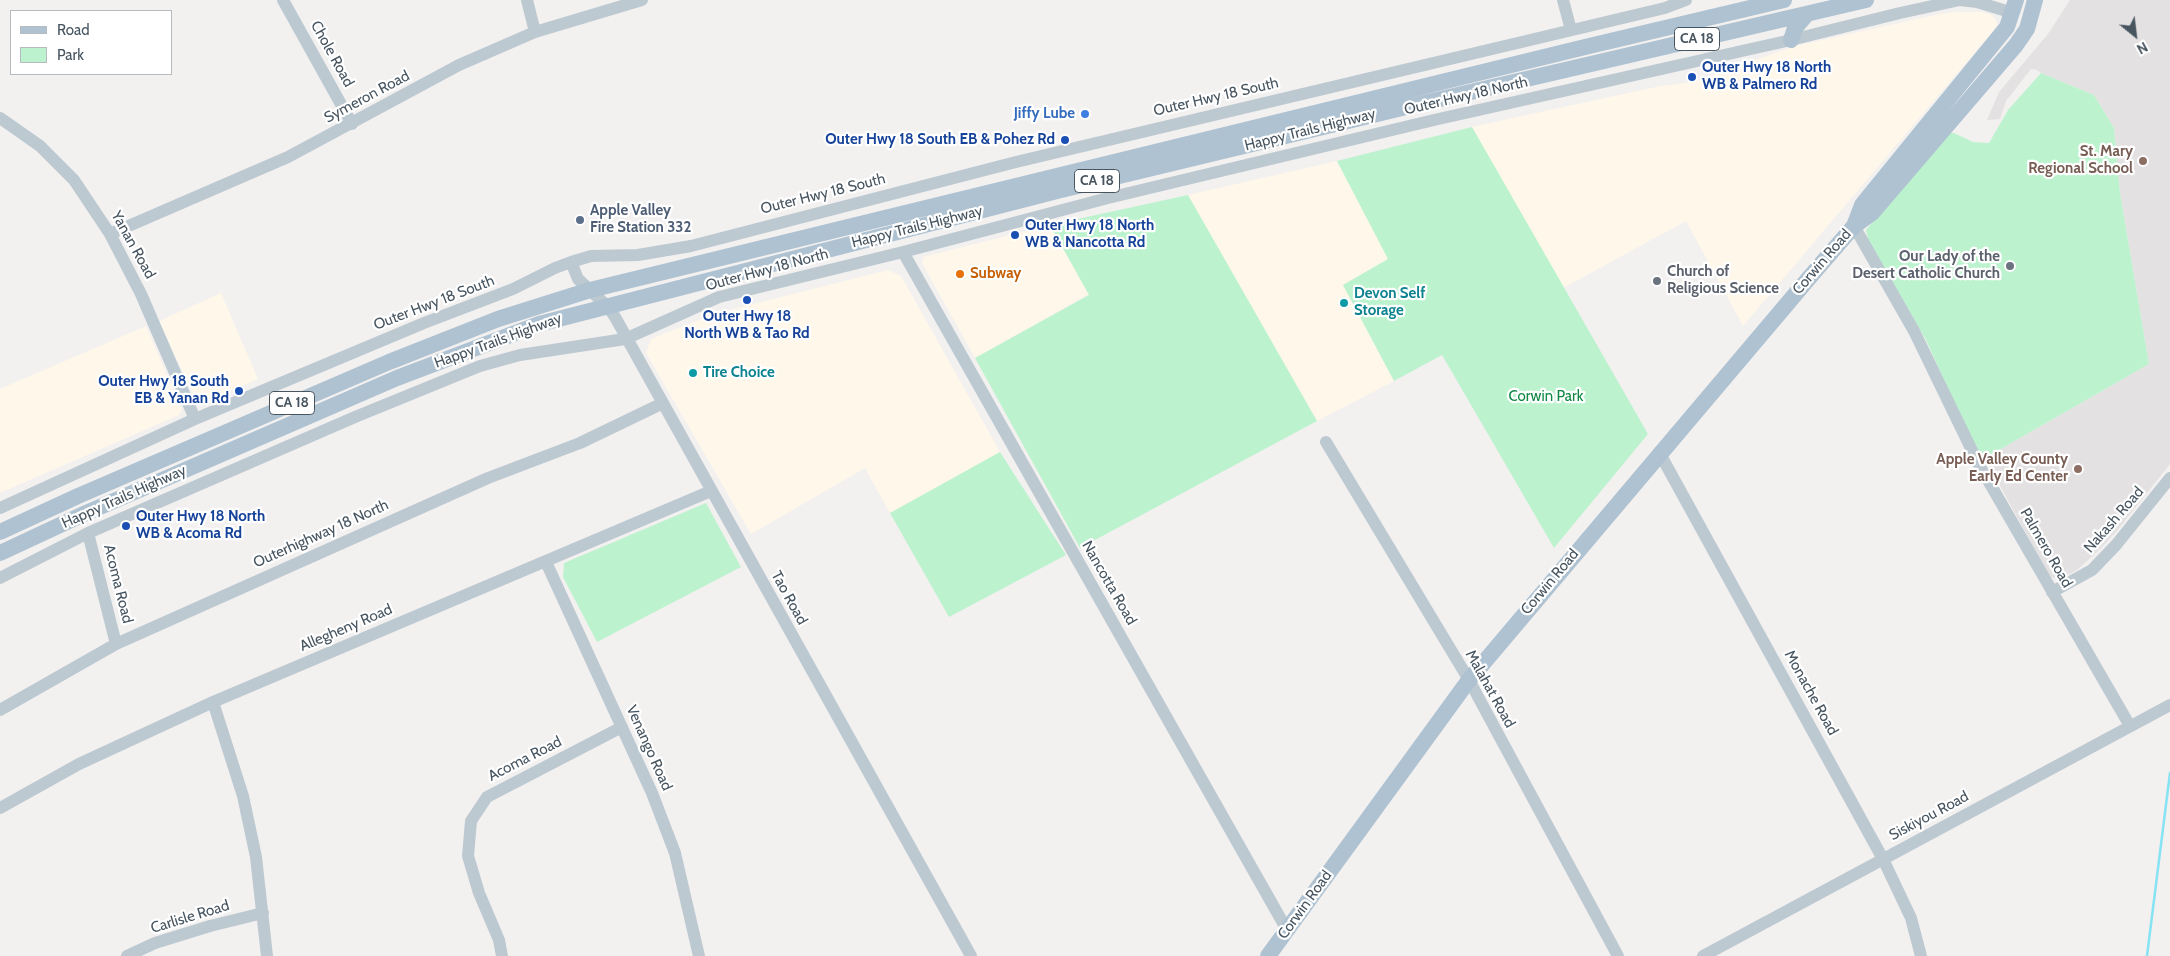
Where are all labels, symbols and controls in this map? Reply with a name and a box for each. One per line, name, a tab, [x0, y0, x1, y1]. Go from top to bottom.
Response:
legend	[10, 10, 172, 75]
north arrow	[2110, 10, 2160, 60]
street label: Chole Road	[307, 18, 357, 90]
text: Road	[57, 21, 90, 39]
road number: CA 18	[1674, 28, 1720, 50]
text: N	[2134, 38, 2151, 58]
text: Park	[57, 46, 84, 64]
place label: Outer Hwy 18 North WB & Palmero Rd	[1702, 59, 1831, 94]
street label: Symeron Road	[321, 67, 413, 127]
marker: Outer Hwy 18 North WB & Palmero Rd	[1686, 71, 1698, 83]
street label: Outer Hwy 18 North	[1402, 73, 1530, 119]
street label: Outer Hwy 18 South	[1152, 74, 1280, 120]
place label: Jiffy Lube	[1014, 105, 1075, 123]
street label: Happy Trails Highway	[1243, 105, 1377, 155]
marker: Jiffy Lube	[1079, 108, 1091, 120]
place label: Outer Hwy 18 South EB & Pohez Rd	[825, 131, 1055, 149]
marker: Outer Hwy 18 South EB & Pohez Rd	[1059, 134, 1071, 146]
place label: St. Mary Regional School	[2028, 143, 2133, 178]
marker: St. Mary Regional School	[2137, 155, 2149, 167]
street label: Outer Hwy 18 South	[759, 170, 887, 218]
road number: CA 18	[1074, 170, 1120, 192]
place label: Apple Valley Fire Station 332	[590, 202, 691, 237]
street label: Happy Trails Highway	[850, 202, 984, 252]
street label: Yanan Road	[107, 208, 159, 282]
marker: Apple Valley Fire Station 332	[574, 214, 586, 226]
place label: Outer Hwy 18 North WB & Nancotta Rd	[1025, 217, 1154, 252]
street label: Corwin Road	[1789, 226, 1855, 298]
marker: Outer Hwy 18 North WB & Nancotta Rd	[1009, 229, 1021, 241]
street label: Outer Hwy 18 North	[704, 245, 830, 295]
place label: Our Lady of the Desert Catholic Church	[1852, 248, 2000, 283]
marker: Our Lady of the Desert Catholic Church	[2004, 260, 2016, 272]
place label: Church of Religious Science	[1667, 263, 1779, 298]
place label: Subway	[970, 265, 1021, 283]
marker: Subway	[954, 268, 966, 280]
street label: Outer Hwy 18 South	[371, 272, 497, 334]
marker: Church of Religious Science	[1651, 275, 1663, 287]
place label: Devon Self Storage	[1354, 285, 1425, 320]
marker: Outer Hwy 18 North WB & Tao Rd	[741, 294, 753, 306]
marker: Devon Self Storage	[1338, 297, 1350, 309]
place label: Outer Hwy 18 North WB & Tao Rd	[684, 308, 810, 343]
street label: Happy Trails Highway	[432, 310, 564, 372]
place label: Tire Choice	[703, 364, 775, 382]
marker: Tire Choice	[687, 367, 699, 379]
place label: Outer Hwy 18 South EB & Yanan Rd	[98, 373, 229, 408]
marker: Outer Hwy 18 South EB & Yanan Rd	[233, 385, 245, 397]
park label: Corwin Park	[1509, 388, 1583, 406]
road number: CA 18	[270, 392, 314, 414]
place label: Apple Valley County Early Ed Center	[1936, 451, 2068, 486]
street label: Happy Trails Highway	[59, 461, 189, 533]
marker: Apple Valley County Early Ed Center	[2072, 463, 2084, 475]
street label: Nakash Road	[2080, 483, 2148, 557]
street label: Outerhighway 18 North	[251, 496, 391, 572]
street label: Palmero Road	[2016, 505, 2076, 591]
place label: Outer Hwy 18 North WB & Acoma Rd	[136, 508, 265, 543]
marker: Outer Hwy 18 North WB & Acoma Rd	[120, 520, 132, 532]
street label: Nancotta Road	[1078, 538, 1140, 628]
street label: Acoma Road	[100, 543, 136, 625]
street label: Corwin Road	[1517, 545, 1583, 619]
street label: Tao Road	[767, 568, 811, 628]
street label: Allegheny Road	[297, 600, 395, 656]
street label: Malahat Road	[1461, 647, 1519, 731]
street label: Monache Road	[1780, 647, 1842, 739]
street label: Venango Road	[622, 703, 676, 793]
street label: Acoma Road	[485, 733, 565, 785]
street label: Siskiyou Road	[1886, 788, 1972, 844]
street label: Corwin Road	[1274, 867, 1336, 943]
street label: Carlisle Road	[149, 897, 231, 937]

